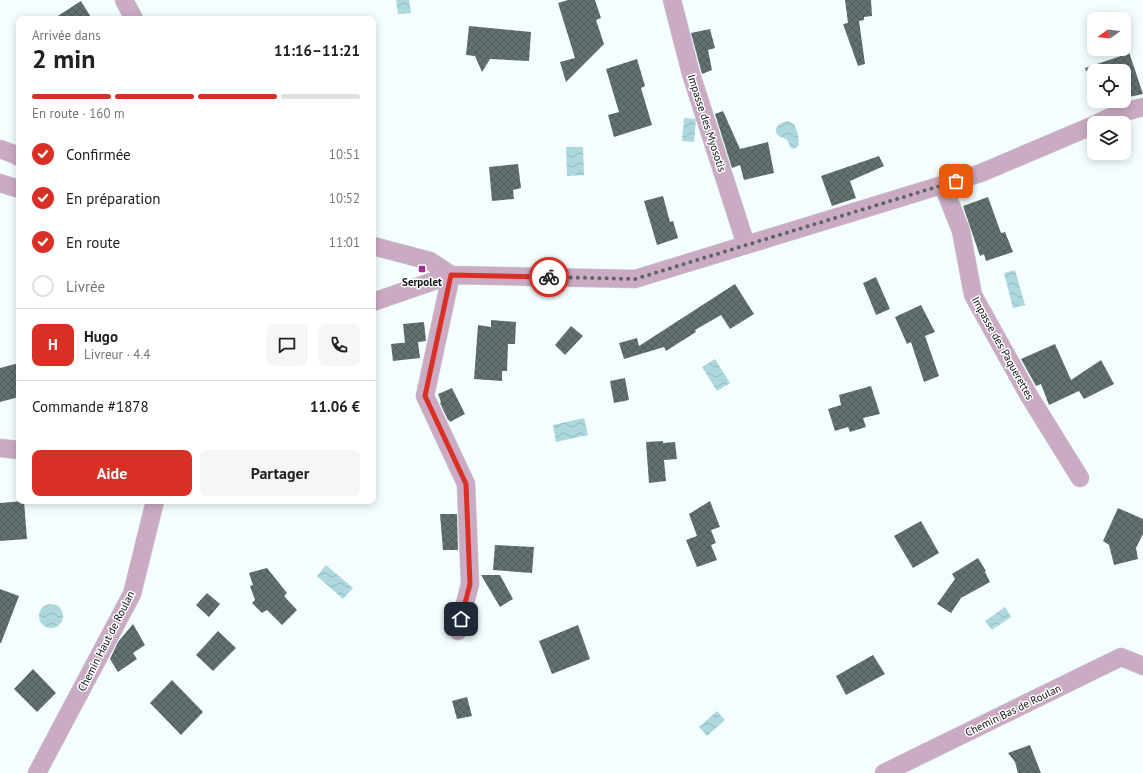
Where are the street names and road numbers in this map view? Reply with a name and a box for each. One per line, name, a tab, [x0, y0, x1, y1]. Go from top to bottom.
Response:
street label: Impasse des Myosotis	[685, 72, 730, 174]
street label: Impasse des Paquerettes	[969, 294, 1037, 402]
street label: Chemin Haut de Roulan	[75, 588, 137, 694]
street label: Chemin Bas de Roulan	[963, 681, 1063, 739]

